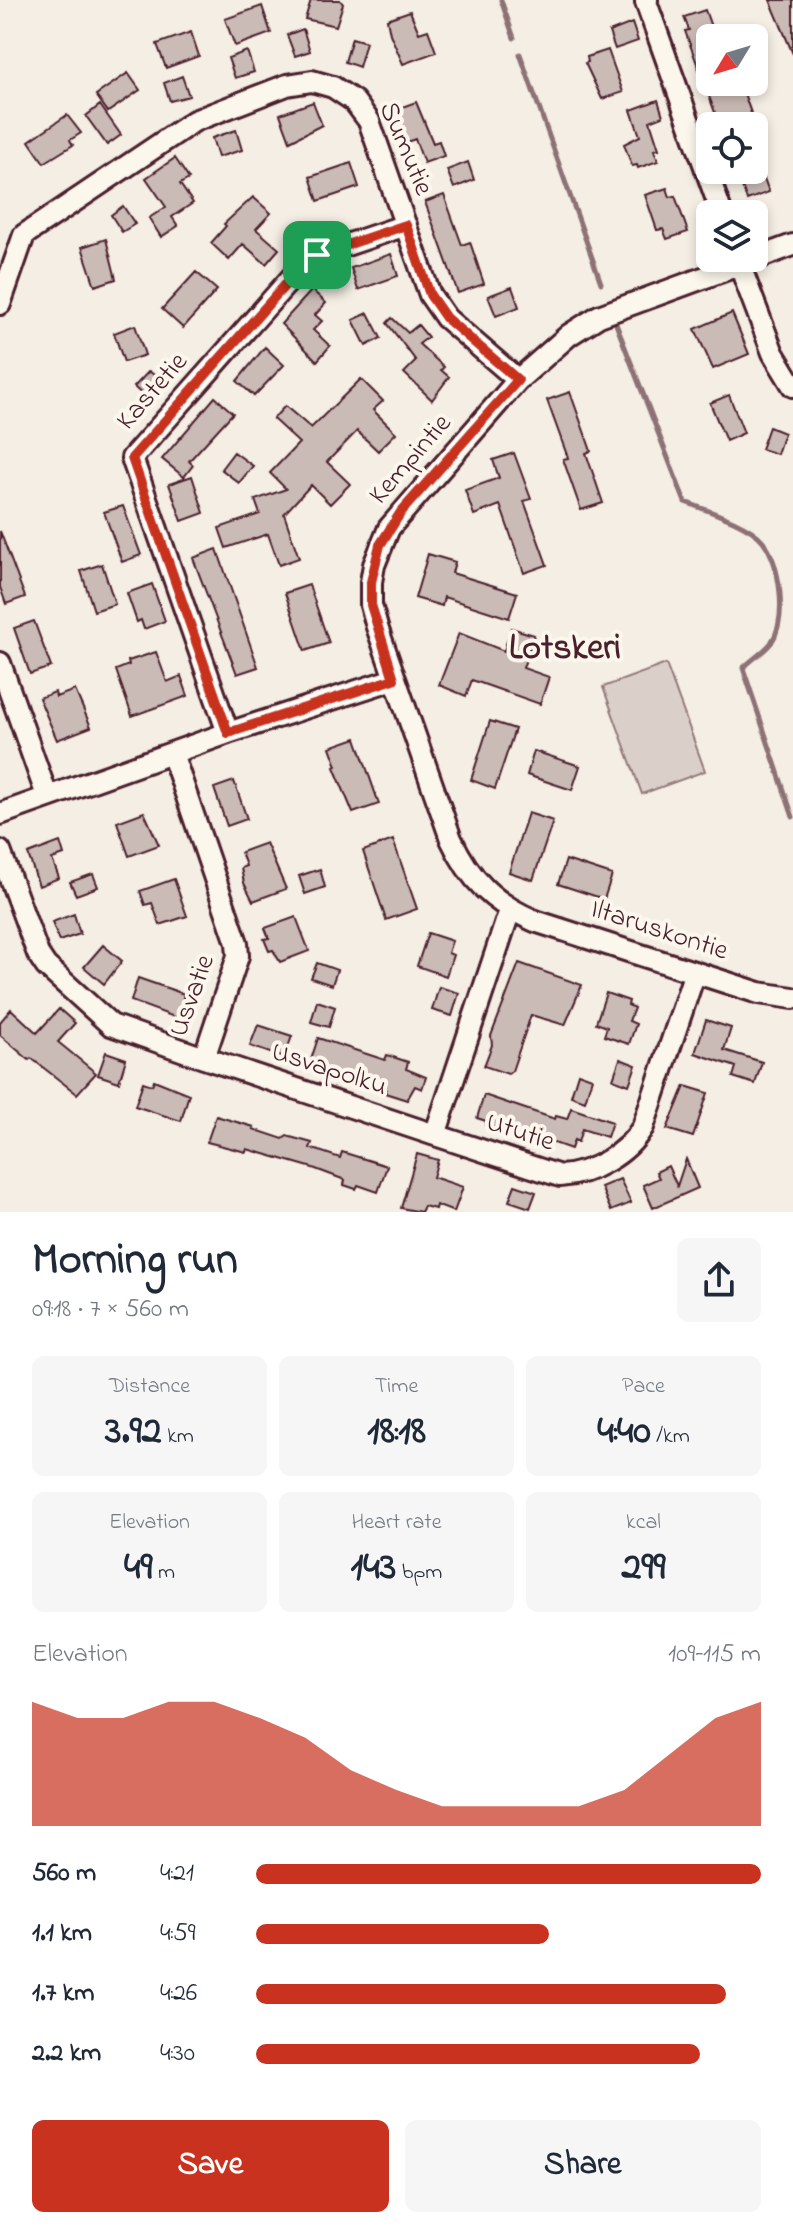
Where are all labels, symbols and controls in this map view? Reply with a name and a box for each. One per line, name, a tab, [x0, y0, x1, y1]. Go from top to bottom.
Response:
north arrow	[696, 24, 768, 96]
map controls	[696, 24, 768, 272]
street label: Sumutie	[367, 96, 443, 203]
button: locate	[696, 112, 768, 184]
button: layers	[696, 200, 768, 272]
pin	[283, 221, 351, 289]
icon: arrive	[295, 233, 339, 277]
street label: Kastetie	[107, 344, 199, 440]
street label: Kempintie	[360, 405, 462, 515]
district label: Lotskeri	[509, 623, 621, 676]
street label: Iltaruskontie	[585, 890, 733, 973]
street label: Usvatie	[159, 949, 227, 1043]
street label: Usvapolku	[266, 1032, 392, 1108]
street label: Ututie	[480, 1103, 560, 1163]
text: Morning run	[32, 1229, 238, 1293]
button: share	[677, 1238, 761, 1322]
text: 09:18 · 7 × 560 m	[32, 1291, 189, 1329]
text: Distance	[109, 1371, 190, 1403]
text: Time	[375, 1371, 418, 1403]
text: Pace	[622, 1371, 665, 1403]
text: 3.92	[105, 1403, 162, 1462]
text: 18:18	[367, 1403, 426, 1462]
text: 4:40	[597, 1403, 651, 1462]
text: km	[162, 1421, 194, 1453]
text: /km	[651, 1421, 690, 1453]
text: Elevation	[109, 1507, 190, 1539]
text: Heart rate	[351, 1507, 442, 1539]
text: kcal	[626, 1507, 661, 1539]
text: 49	[124, 1539, 152, 1598]
text: 143	[351, 1539, 396, 1598]
text: 299	[622, 1539, 665, 1598]
text: m	[152, 1557, 175, 1589]
text: bpm	[396, 1557, 442, 1589]
text: Elevation	[32, 1636, 128, 1674]
text: 109–115 m	[668, 1636, 761, 1674]
text: 560 m	[32, 1855, 96, 1893]
text: 4:21	[160, 1855, 194, 1893]
text: 1.1 km	[32, 1915, 92, 1953]
text: 4:59	[160, 1915, 196, 1953]
text: 1.7 km	[32, 1975, 94, 2013]
text: 4:26	[160, 1975, 197, 2013]
text: 2.2 km	[32, 2035, 101, 2073]
text: 4:30	[160, 2035, 195, 2073]
button: Save	[32, 2120, 389, 2212]
button: Share	[405, 2120, 761, 2212]

